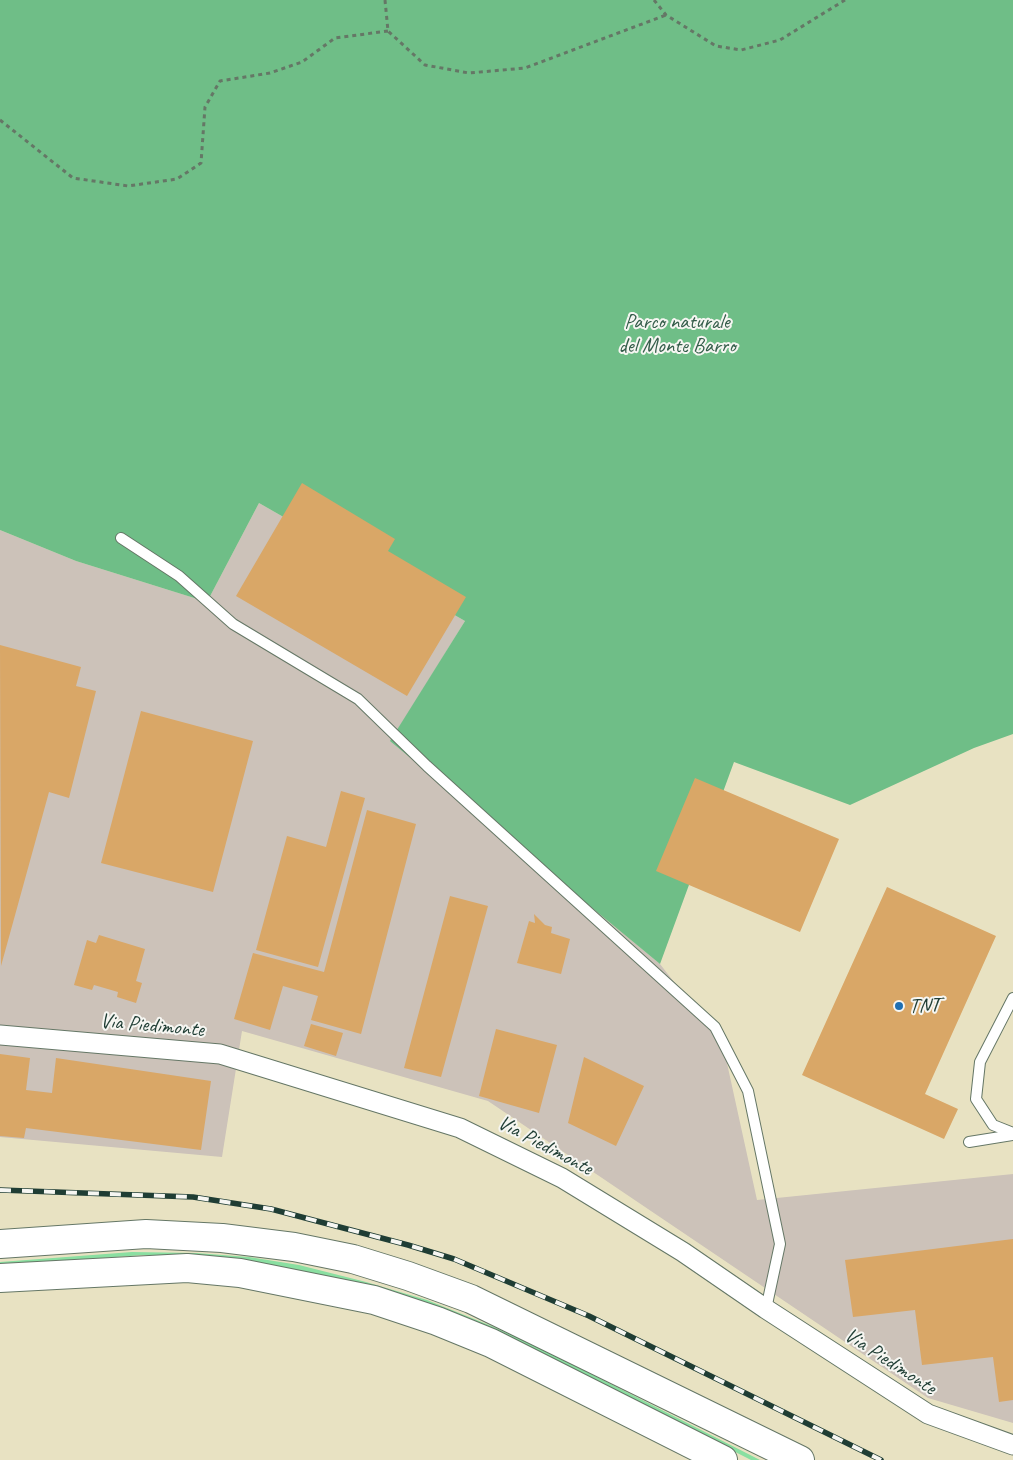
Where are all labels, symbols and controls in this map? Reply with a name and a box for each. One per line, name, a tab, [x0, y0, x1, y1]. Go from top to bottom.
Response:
park label: Parco naturale del Monte Barro	[618, 309, 736, 359]
place label: TNT	[909, 993, 940, 1019]
marker: TNT	[893, 1000, 905, 1012]
street label: Via Piedimonte	[99, 1009, 205, 1043]
street label: Via Piedimonte	[493, 1110, 597, 1182]
street label: Via Piedimonte	[839, 1323, 941, 1401]

